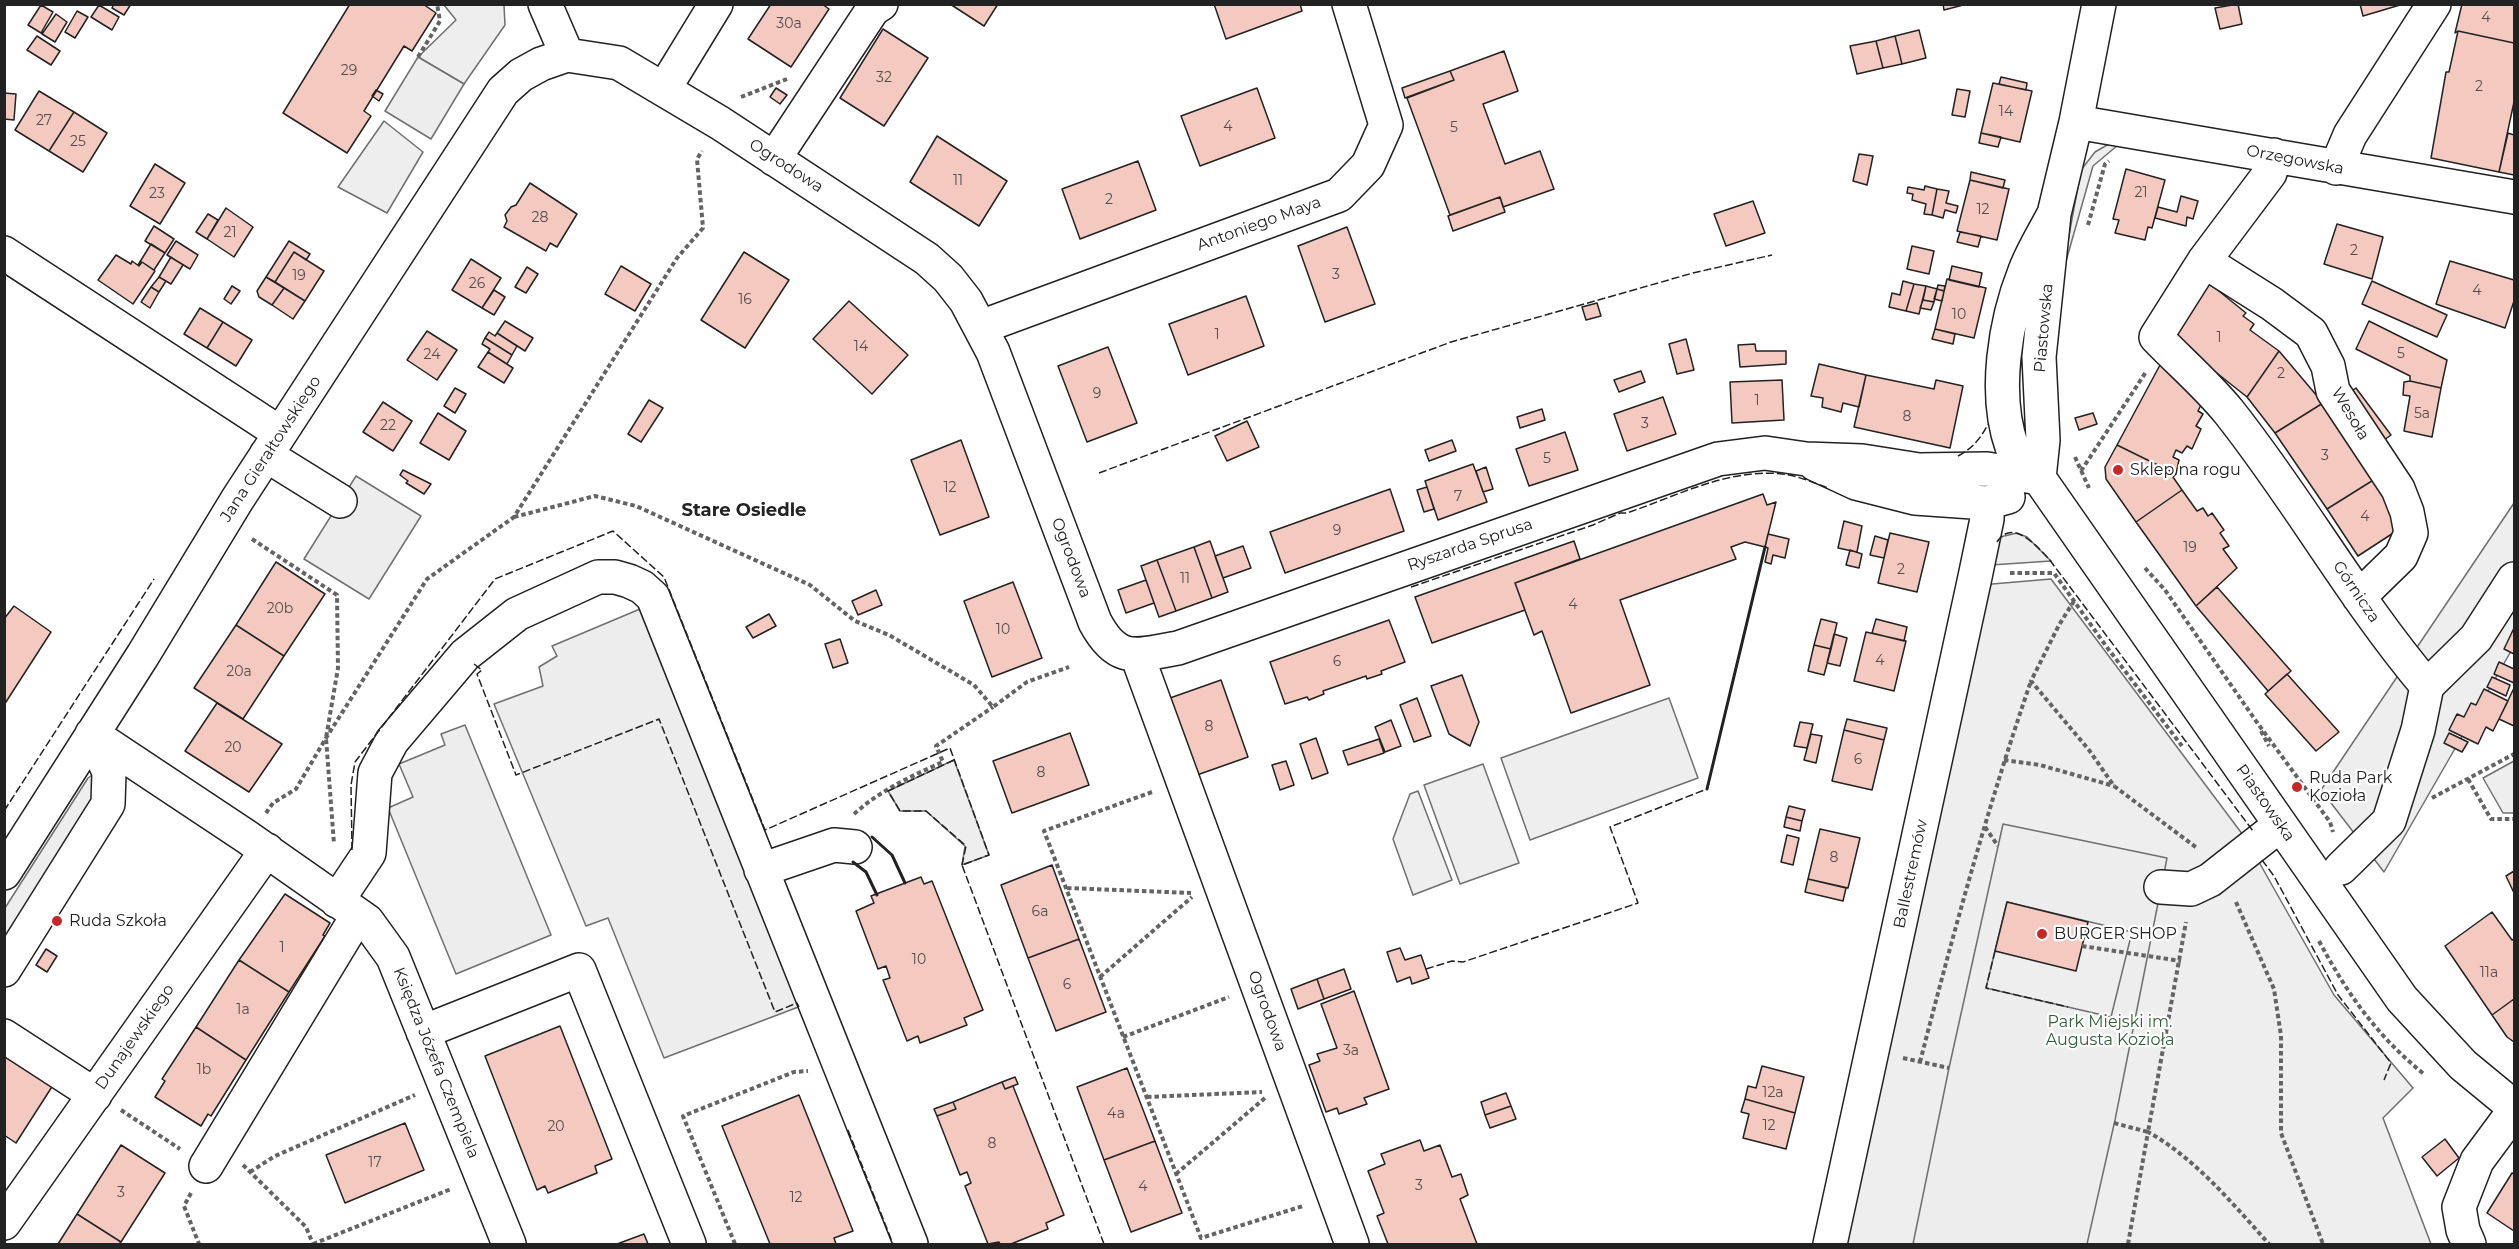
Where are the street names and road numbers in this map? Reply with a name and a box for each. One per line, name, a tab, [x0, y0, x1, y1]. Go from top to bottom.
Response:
street label: Ogrodowa	[745, 135, 827, 197]
street label: Orzegowska	[2245, 141, 2345, 179]
street label: Antoniego Maya	[1194, 193, 1324, 255]
street label: Piastowska	[2031, 283, 2057, 373]
street label: Jana Gierałtowskiego	[217, 372, 325, 526]
street label: Wesoła	[2327, 384, 2373, 444]
street label: Ogrodowa	[1047, 515, 1095, 601]
street label: Ryszarda Sprusa	[1405, 515, 1535, 575]
street label: Górnicza	[2328, 557, 2384, 627]
street label: Piastowska	[2231, 761, 2299, 845]
street label: Ballestremów	[1890, 818, 1932, 930]
street label: Księdza Józefa Czempiela	[389, 965, 483, 1161]
street label: Ogrodowa	[1244, 968, 1290, 1054]
street label: Dunajewskiego	[91, 981, 179, 1093]

